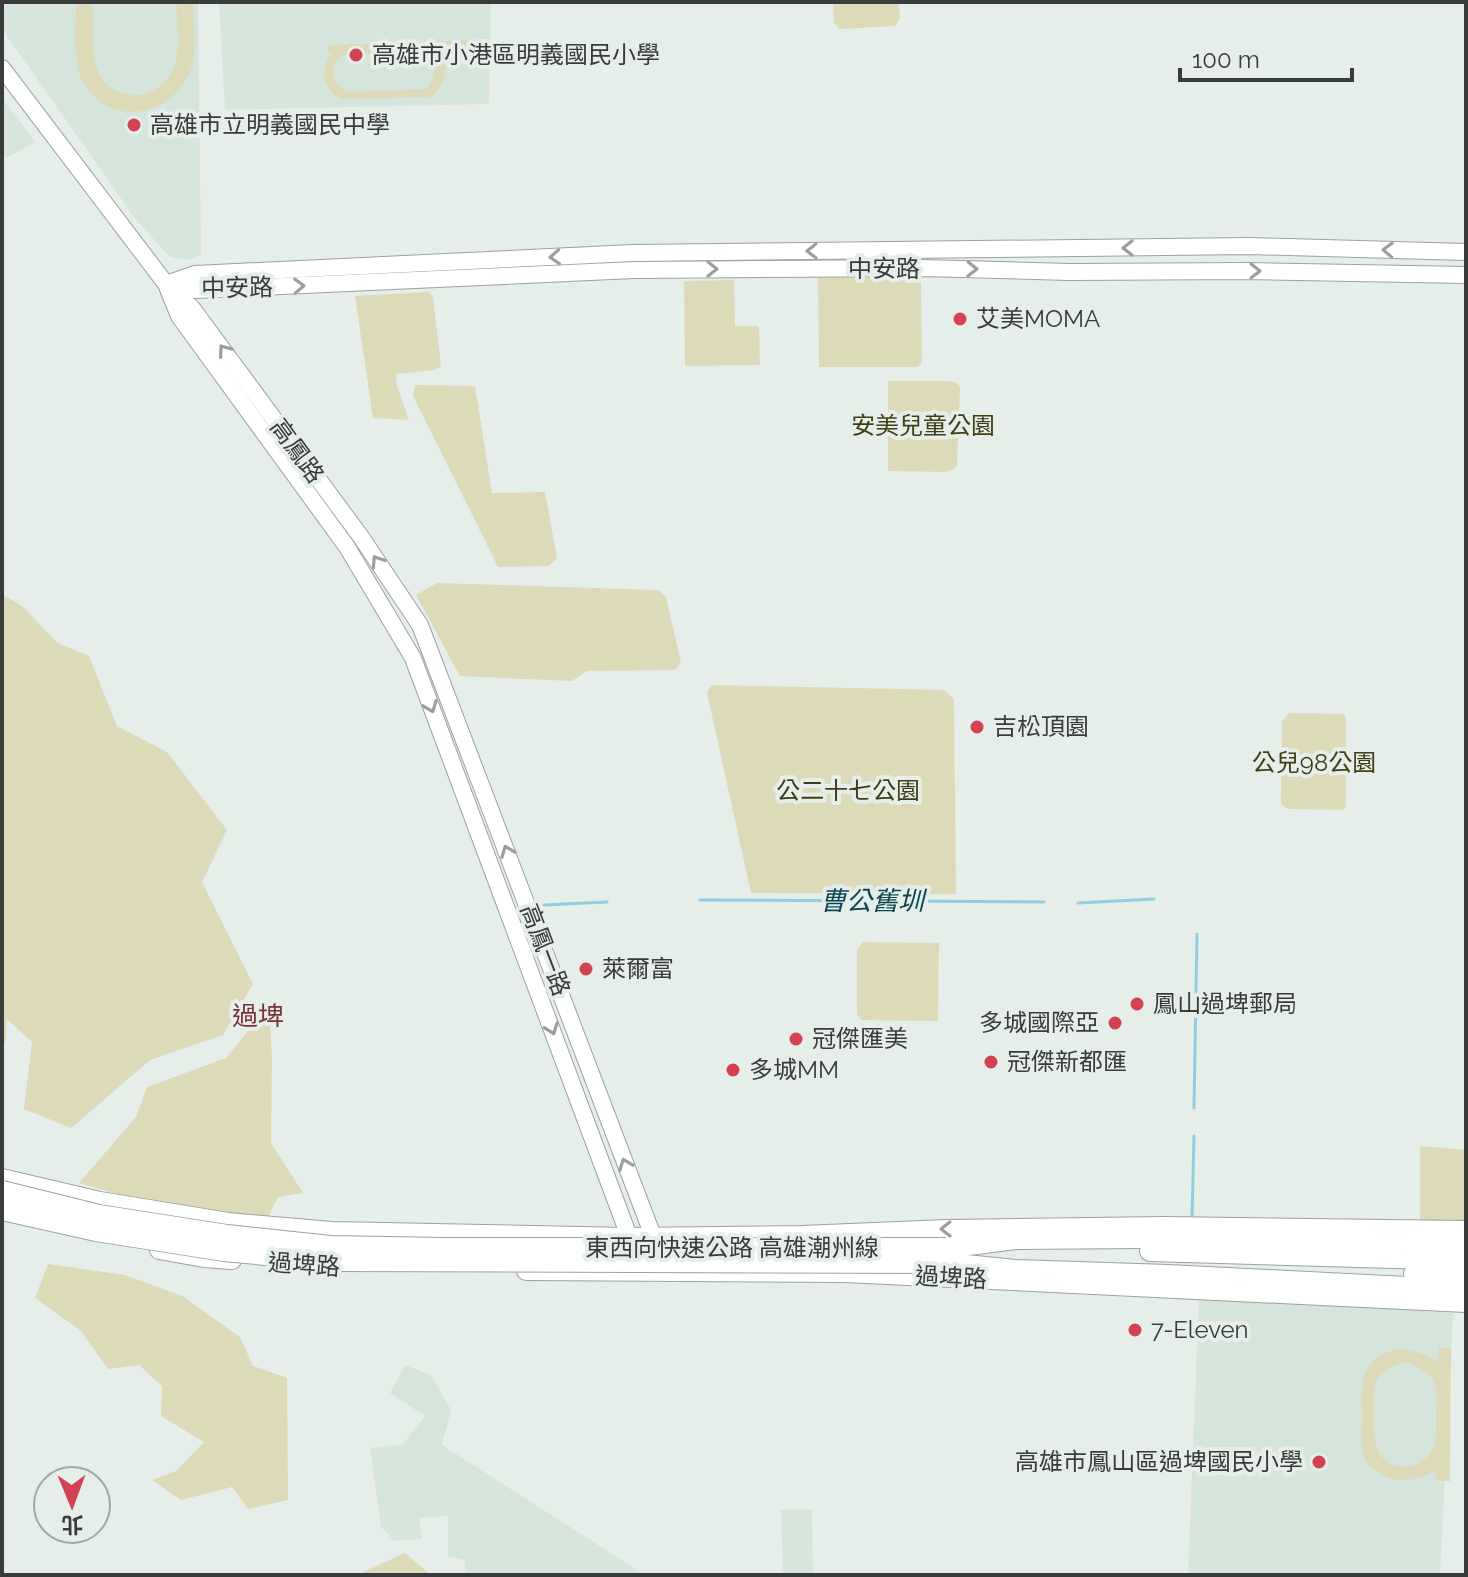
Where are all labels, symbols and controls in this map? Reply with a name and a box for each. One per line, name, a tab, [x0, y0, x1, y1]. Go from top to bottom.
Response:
scale bar	[1180, 32, 1352, 82]
place label: 高雄市小港區明義國民小學	[372, 40, 660, 69]
text: 100 m	[1192, 45, 1260, 74]
marker: 高雄市小港區明義國民小學	[347, 46, 365, 64]
place label: 高雄市立明義國民中學	[150, 110, 390, 139]
marker: 高雄市立明義國民中學	[125, 116, 143, 134]
one-way arrow	[1121, 239, 1134, 257]
one-way arrow	[805, 242, 818, 260]
one-way arrow	[1381, 242, 1394, 259]
one-way arrow	[548, 248, 561, 265]
street label: 中安路	[848, 254, 920, 283]
one-way arrow	[706, 261, 719, 278]
one-way arrow	[966, 261, 979, 278]
one-way arrow	[1249, 262, 1262, 280]
street label: 中安路	[201, 272, 273, 303]
one-way arrow	[293, 278, 306, 295]
place label: 艾美MOMA	[976, 304, 1100, 333]
marker: 艾美MOMA	[951, 310, 969, 328]
one-way arrow	[219, 345, 233, 359]
park label: 安美兒童公園	[851, 411, 995, 440]
street label: 高鳳路	[265, 413, 330, 488]
one-way arrow	[371, 555, 386, 569]
one-way arrow	[421, 699, 438, 713]
place label: 吉松頂園	[993, 712, 1089, 741]
marker: 吉松頂園	[968, 718, 986, 736]
park label: 公兒98公園	[1252, 748, 1376, 777]
park label: 公二十七公園	[776, 776, 920, 805]
one-way arrow	[500, 845, 517, 859]
water label: 曹公舊圳	[820, 886, 928, 916]
street label: 高鳳一路	[515, 900, 576, 1000]
place label: 萊爾富	[602, 954, 674, 983]
marker: 萊爾富	[577, 960, 595, 978]
place label: 鳳山過埤郵局	[1153, 989, 1297, 1018]
marker: 鳳山過埤郵局	[1128, 995, 1146, 1013]
district label: 過埤	[232, 1001, 284, 1031]
place label: 多城國際亞	[979, 1008, 1099, 1037]
marker: 多城國際亞	[1106, 1014, 1124, 1032]
one-way arrow	[542, 1021, 559, 1035]
place label: 冠傑匯美	[812, 1024, 908, 1053]
marker: 冠傑匯美	[787, 1030, 805, 1048]
place label: 冠傑新都匯	[1007, 1047, 1127, 1076]
marker: 冠傑新都匯	[982, 1053, 1000, 1071]
place label: 多城MM	[749, 1055, 839, 1084]
marker: 多城MM	[724, 1061, 742, 1079]
one-way arrow	[618, 1157, 635, 1171]
one-way arrow	[939, 1221, 952, 1238]
street label: 東西向快速公路 高雄潮州線	[585, 1233, 879, 1262]
street label: 過埤路	[267, 1248, 341, 1281]
street label: 過埤路	[914, 1261, 988, 1294]
place label: 7-Eleven	[1151, 1315, 1249, 1344]
marker: 7-Eleven	[1126, 1321, 1144, 1339]
place label: 高雄市鳳山區過埤國民小學	[1015, 1447, 1303, 1476]
marker: 高雄市鳳山區過埤國民小學	[1310, 1453, 1328, 1471]
north arrow	[32, 1465, 112, 1545]
text: 北	[61, 1512, 84, 1538]

